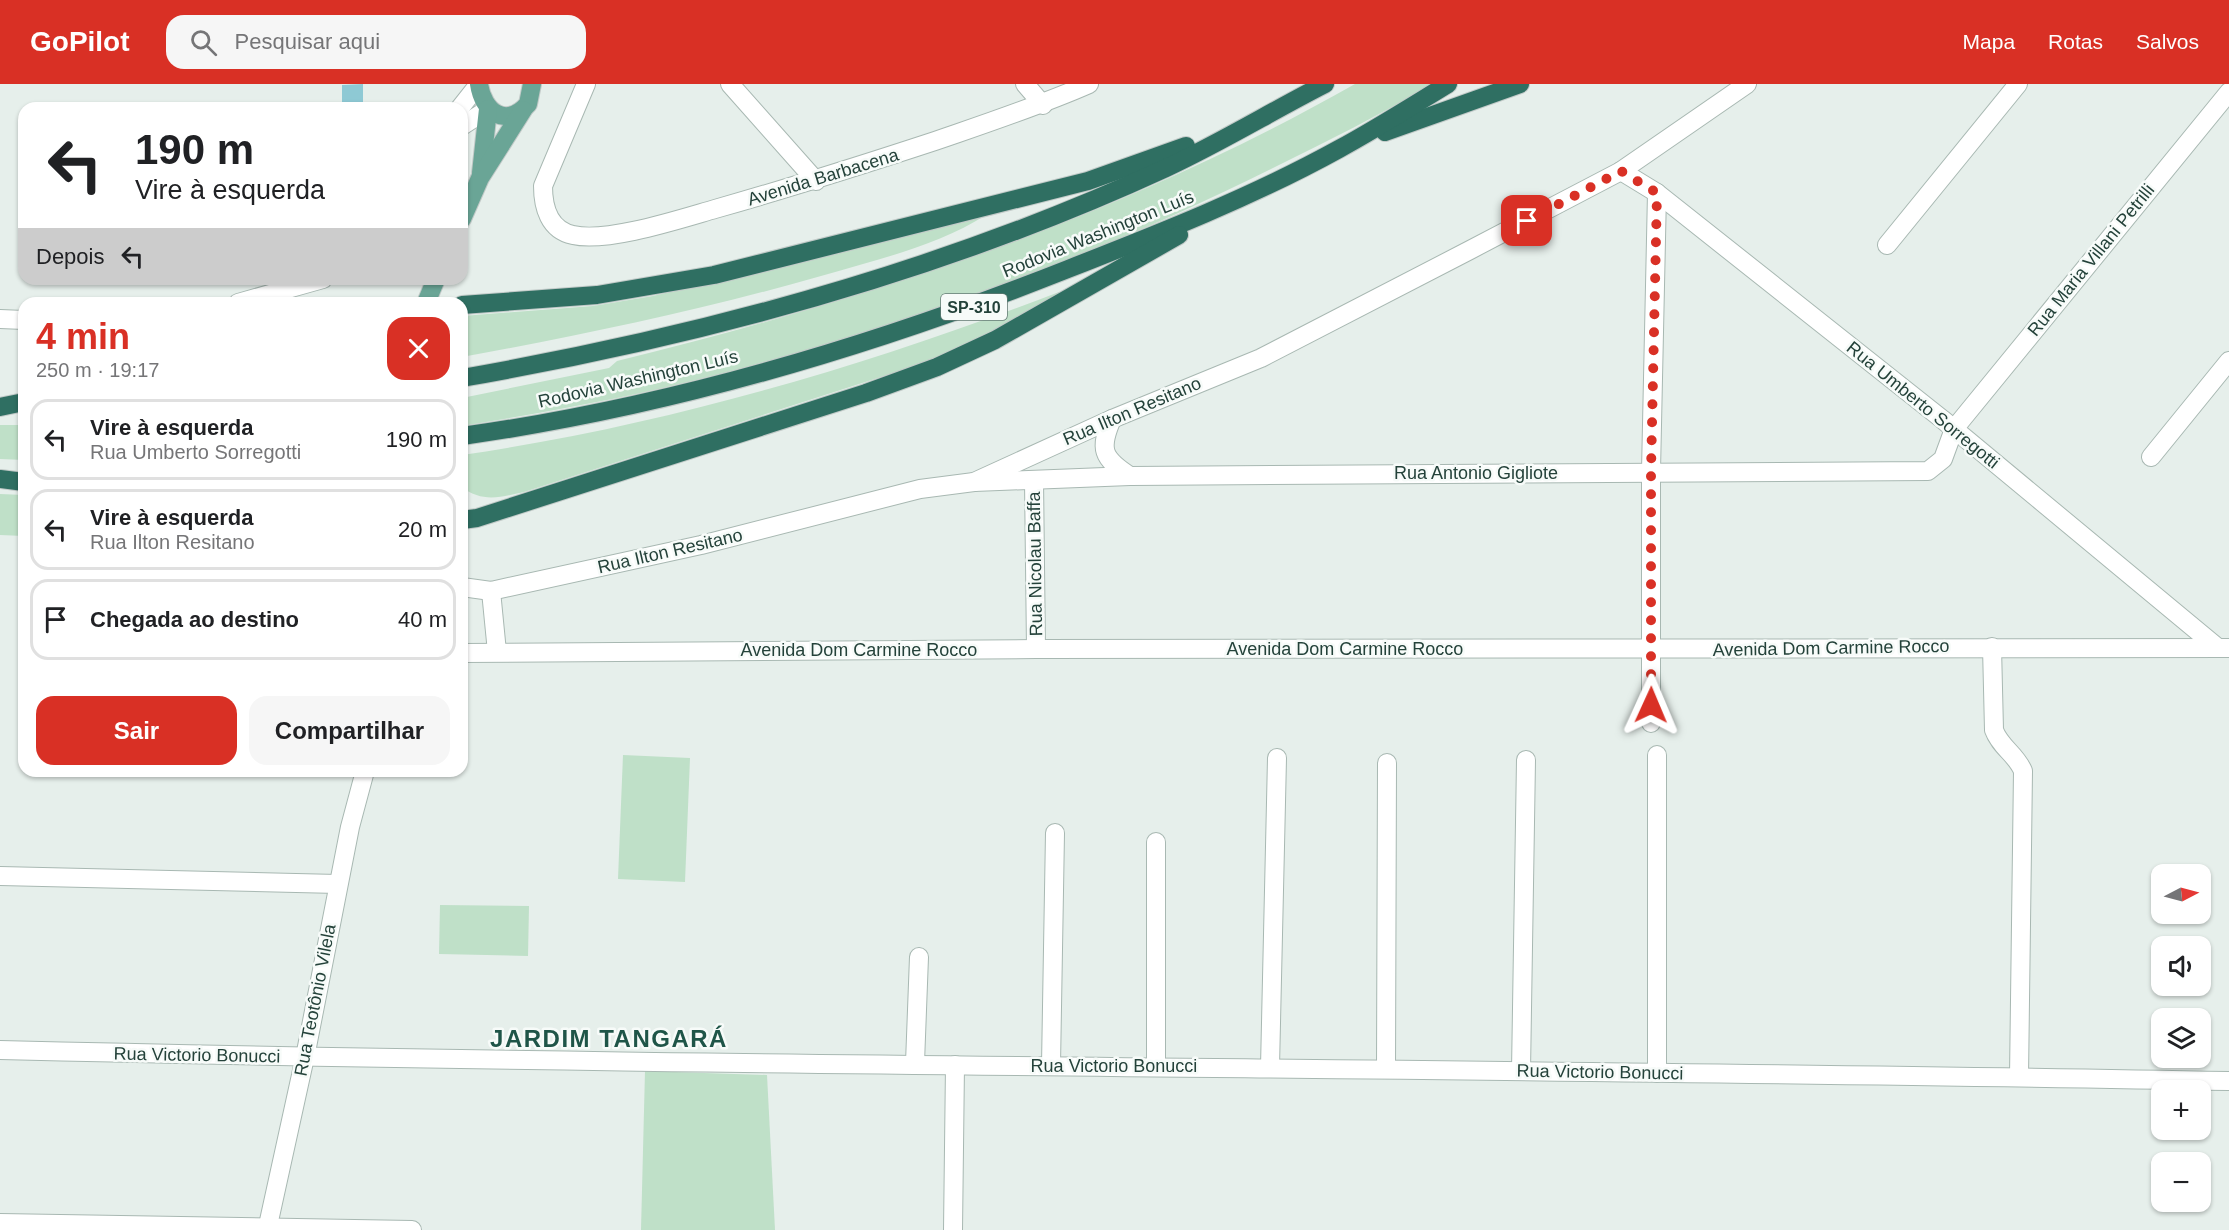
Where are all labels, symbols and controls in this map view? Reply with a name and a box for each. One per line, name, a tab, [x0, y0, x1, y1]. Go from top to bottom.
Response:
search box	[166, 15, 586, 69]
text: GoPilot	[30, 26, 130, 57]
icon: search	[187, 26, 220, 59]
text: Pesquisar aqui	[235, 29, 380, 54]
text: Mapa	[1963, 30, 2015, 53]
text: Rotas	[2048, 30, 2103, 53]
text: Salvos	[2136, 30, 2199, 53]
icon: left	[36, 126, 114, 204]
text: 190 m	[135, 126, 254, 173]
street label: Avenida Barbacena	[745, 144, 902, 209]
text: Vire à esquerda	[135, 175, 325, 205]
street label: Rua Maria Villani Petrilli	[2024, 180, 2158, 340]
street label: Rodovia Washington Luís	[999, 186, 1197, 282]
pin	[1501, 195, 1552, 246]
icon: arrive	[1510, 204, 1543, 237]
icon: left	[116, 240, 149, 273]
text: Depois	[36, 244, 104, 269]
road number: SP-310	[941, 294, 1007, 320]
text: 4 min	[36, 316, 130, 357]
button: close	[387, 317, 450, 380]
street label: Rua Umberto Sorregotti	[1843, 337, 2003, 473]
street label: Rodovia Washington Luís	[536, 346, 740, 412]
text: 250 m · 19:17	[36, 359, 159, 381]
street label: Rua Ilton Resitano	[1060, 373, 1204, 449]
text: Vire à esquerda	[90, 415, 253, 440]
icon: left	[39, 423, 72, 456]
text: 190 m	[386, 427, 447, 452]
text: Rua Umberto Sorregotti	[90, 441, 301, 463]
street label: Rua Antonio Gigliote	[1394, 463, 1558, 483]
street label: Rua Nicolau Baffa	[1024, 490, 1046, 637]
text: Vire à esquerda	[90, 505, 253, 530]
icon: left	[39, 513, 72, 546]
text: 20 m	[398, 517, 447, 542]
street label: Rua Ilton Resitano	[596, 525, 744, 577]
text: Rua Ilton Resitano	[90, 531, 255, 553]
icon: arrive	[39, 603, 72, 636]
text: Chegada ao destino	[90, 607, 299, 632]
text: 40 m	[398, 607, 447, 632]
street label: Avenida Dom Carmine Rocco	[1712, 636, 1950, 660]
street label: Avenida Dom Carmine Rocco	[1227, 639, 1463, 659]
street label: Avenida Dom Carmine Rocco	[741, 640, 977, 660]
position arrow	[1619, 673, 1683, 737]
button: Sair	[36, 696, 237, 765]
button: Compartilhar	[249, 696, 450, 765]
north arrow	[2151, 864, 2211, 924]
map controls	[2151, 864, 2211, 1212]
street label: Rua Teotônio Vilela	[290, 921, 340, 1078]
button: sound	[2151, 936, 2211, 996]
button: layers	[2151, 1008, 2211, 1068]
district label: JARDIM TANGARÁ	[490, 1025, 728, 1052]
street label: Rua Victorio Bonucci	[113, 1044, 281, 1066]
street label: Rua Victorio Bonucci	[1031, 1056, 1197, 1076]
street label: Rua Victorio Bonucci	[1516, 1061, 1684, 1083]
button: +	[2151, 1080, 2211, 1140]
button: −	[2151, 1152, 2211, 1212]

